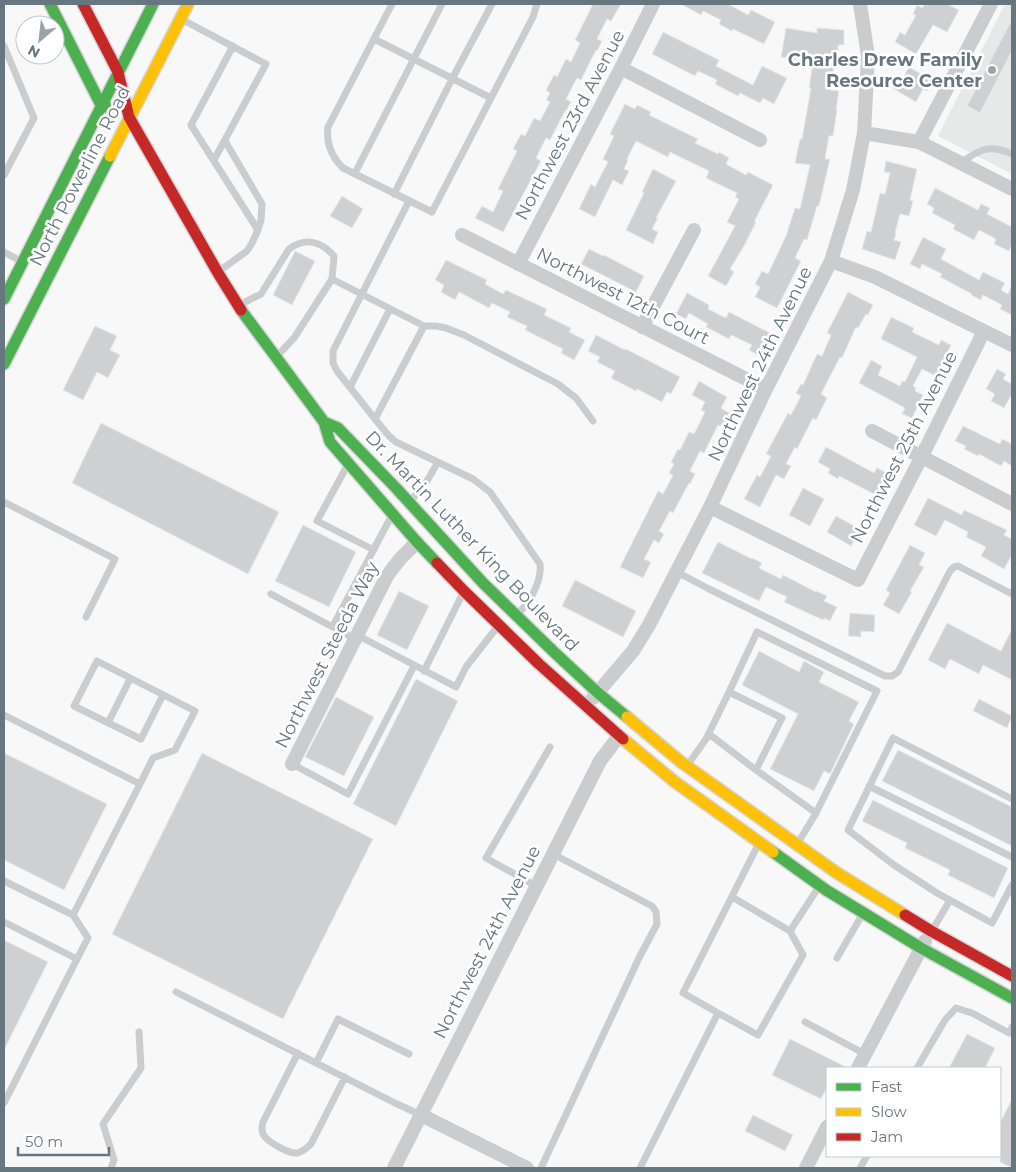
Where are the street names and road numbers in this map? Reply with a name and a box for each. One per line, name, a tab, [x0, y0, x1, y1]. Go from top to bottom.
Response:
street label: Northwest 23rd Avenue	[510, 26, 630, 224]
street label: North Powerline Road	[25, 82, 135, 270]
street label: Northwest 12th Court	[533, 243, 713, 349]
street label: Northwest 24th Avenue	[703, 263, 817, 465]
street label: Northwest 25th Avenue	[846, 347, 962, 547]
street label: Dr. Martin Luther King Boulevard	[361, 426, 583, 656]
street label: Northwest Steeda Way	[270, 558, 384, 752]
street label: Northwest 24th Avenue	[429, 842, 545, 1042]

